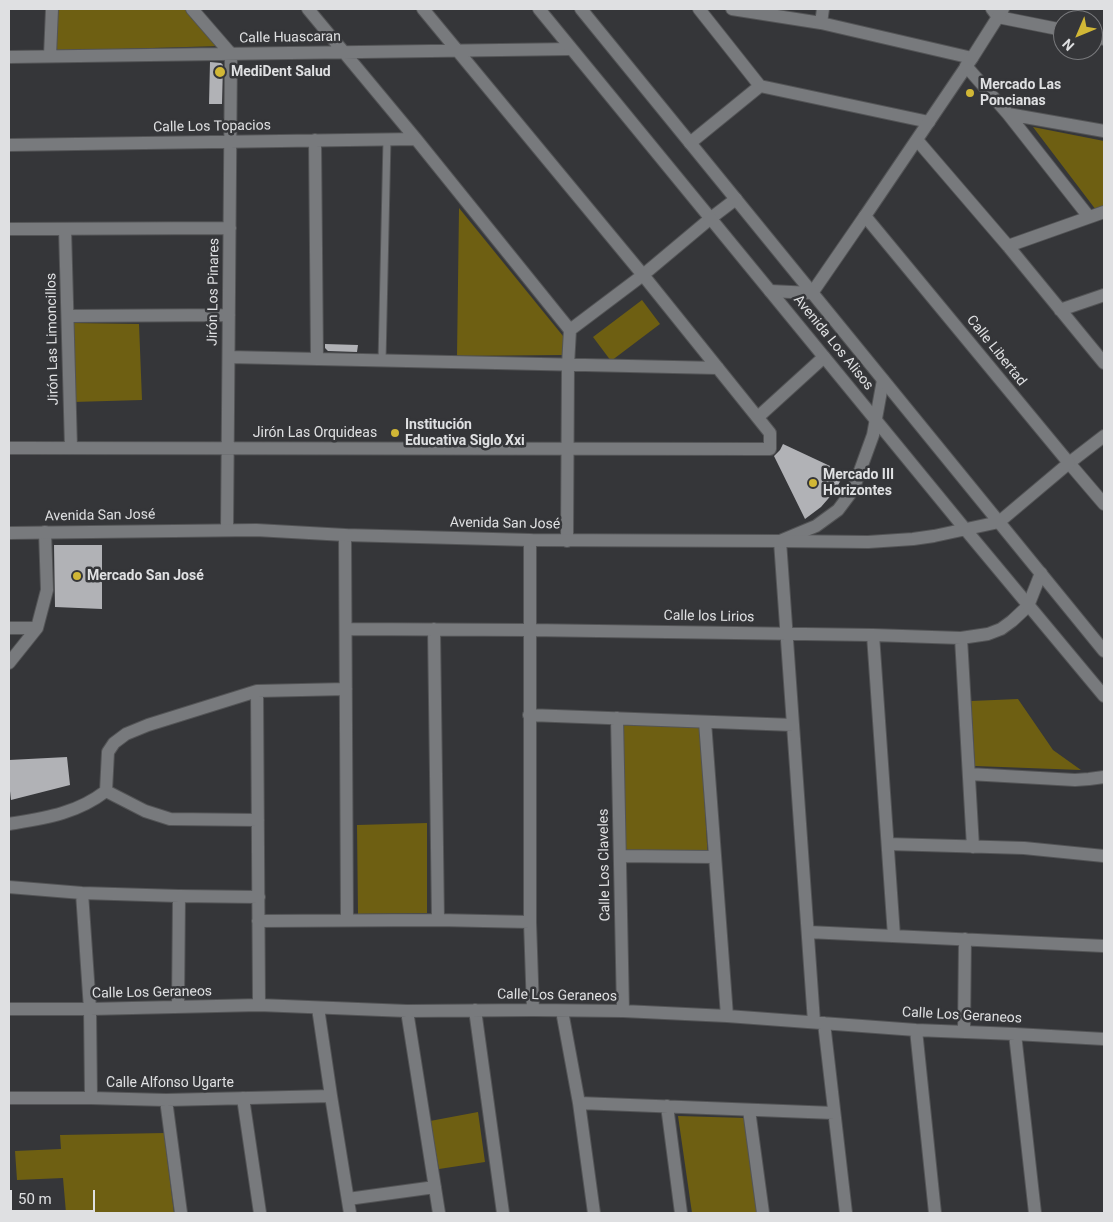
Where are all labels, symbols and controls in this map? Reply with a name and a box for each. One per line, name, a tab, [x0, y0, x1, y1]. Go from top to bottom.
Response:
north arrow	[1053, 10, 1103, 60]
street label: Calle Huascaran	[239, 29, 341, 47]
text: N	[1059, 36, 1077, 54]
place label: MediDent Salud	[231, 64, 331, 80]
marker: MediDent Salud	[213, 65, 227, 79]
place label: Mercado Las Poncianas	[980, 77, 1061, 110]
marker: Mercado Las Poncianas	[964, 87, 976, 99]
street label: Calle Los Topacios	[153, 118, 271, 136]
street label: Jirón Los Pinares	[205, 238, 223, 346]
street label: Jirón Las Limoncillos	[43, 273, 63, 405]
street label: Avenida Los Alisos	[789, 292, 877, 394]
street label: Calle Libertad	[962, 312, 1030, 390]
place label: Institución Educativa Siglo Xxi	[405, 417, 525, 450]
street label: Jirón Las Orquideas	[253, 425, 377, 441]
marker: Institución Educativa Siglo Xxi	[389, 427, 401, 439]
place label: Mercado III Horizontes	[823, 467, 894, 500]
marker: Mercado III Horizontes	[807, 477, 819, 489]
street label: Avenida San José	[45, 507, 155, 525]
street label: Avenida San José	[450, 515, 560, 533]
place label: Mercado San José	[87, 568, 204, 584]
marker: Mercado San José	[71, 570, 83, 582]
street label: Calle los Lirios	[663, 608, 755, 626]
street label: Calle Los Claveles	[596, 808, 614, 922]
street label: Calle Los Geraneos	[92, 984, 212, 1002]
street label: Calle Los Geraneos	[497, 987, 617, 1005]
street label: Calle Los Geraneos	[902, 1004, 1022, 1028]
street label: Calle Alfonso Ugarte	[106, 1075, 234, 1091]
scale bar	[12, 1180, 98, 1212]
text: 50 m	[18, 1190, 52, 1208]

